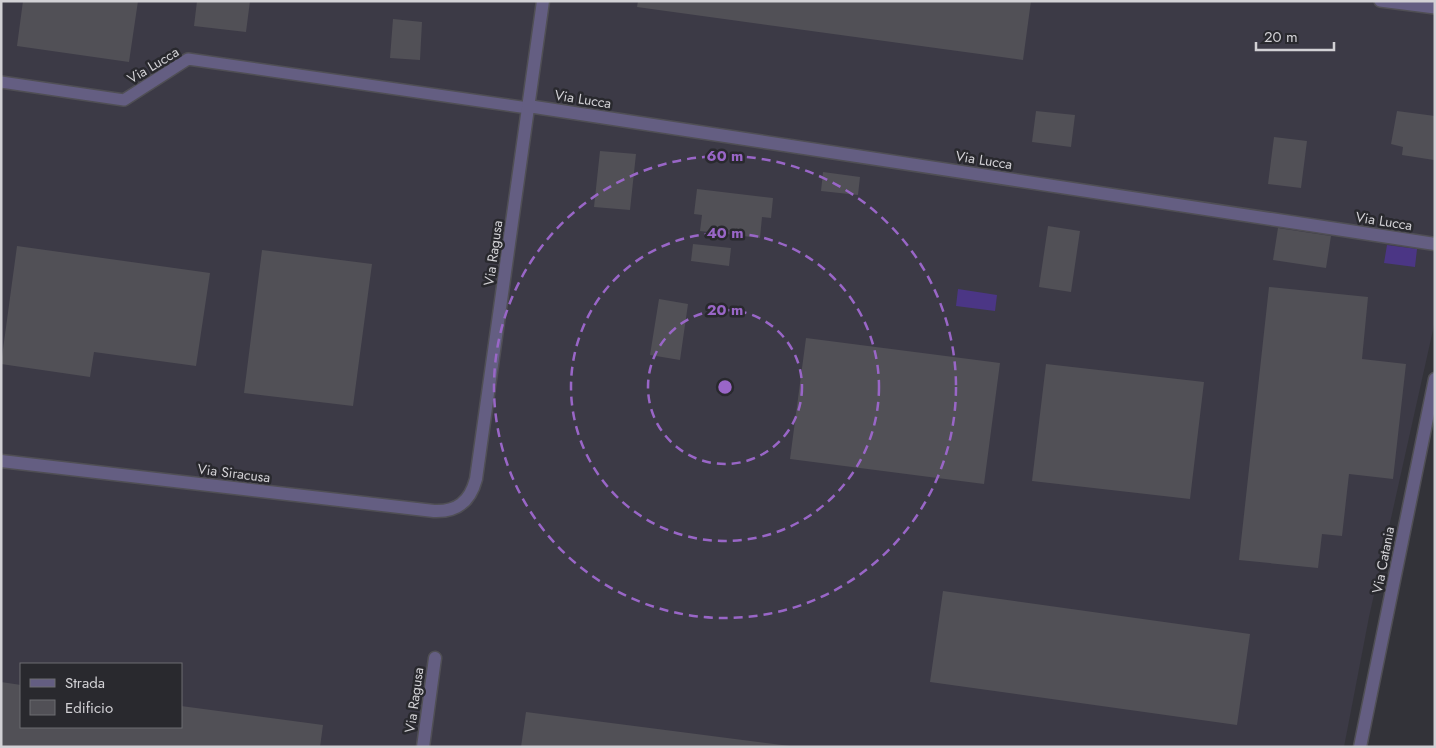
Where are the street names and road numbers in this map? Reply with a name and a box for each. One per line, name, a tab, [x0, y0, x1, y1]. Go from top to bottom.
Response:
street label: Via Lucca	[123, 42, 183, 88]
street label: Via Lucca	[553, 85, 613, 113]
street label: Via Lucca	[954, 146, 1014, 174]
street label: Via Lucca	[1354, 207, 1414, 235]
street label: Via Ragusa	[478, 219, 508, 287]
street label: Via Siracusa	[197, 459, 271, 487]
street label: Via Catania	[1367, 525, 1399, 595]
street label: Via Ragusa	[399, 666, 429, 734]

